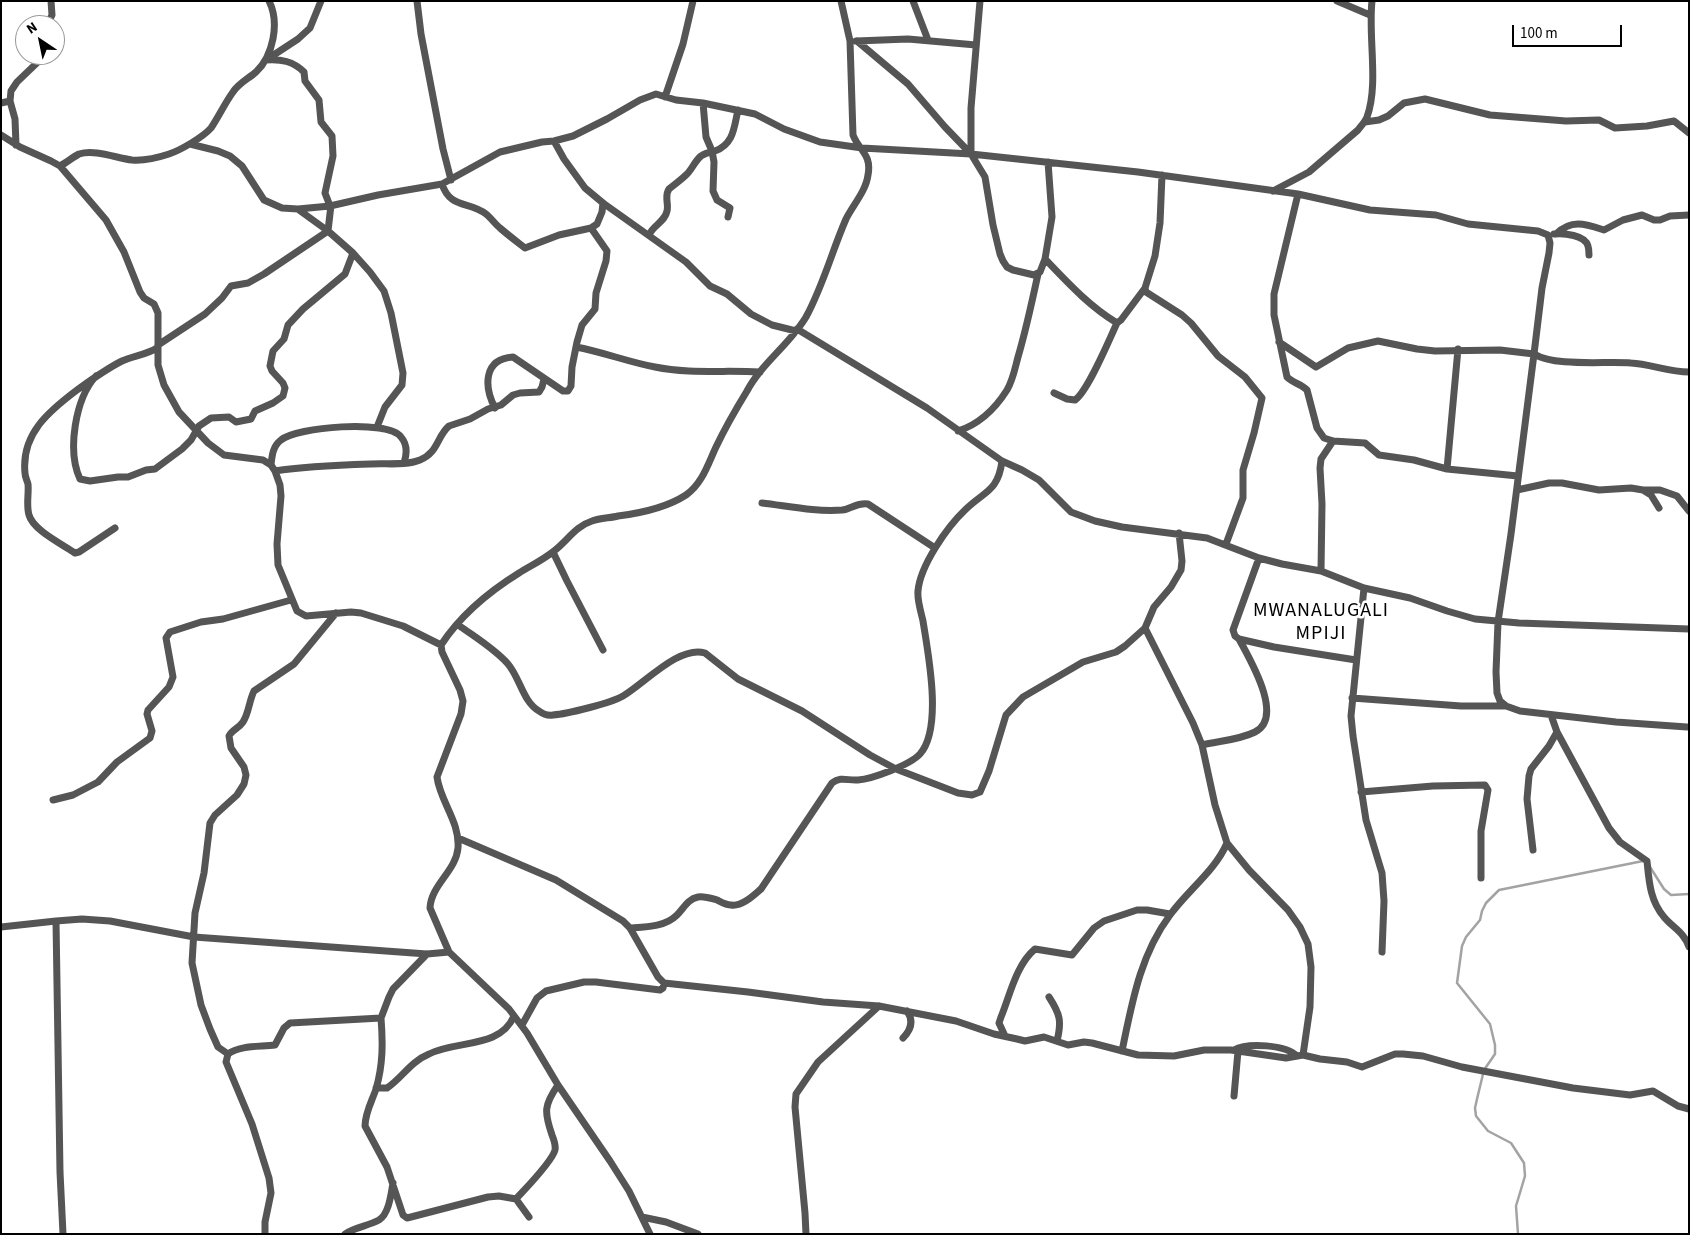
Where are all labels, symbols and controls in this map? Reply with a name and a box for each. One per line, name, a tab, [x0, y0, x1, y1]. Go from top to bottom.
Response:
north arrow	[15, 15, 65, 65]
scale bar	[1515, 15, 1625, 47]
text: N	[23, 17, 42, 39]
text: 100 m	[1520, 23, 1558, 44]
district label: MWANALUGALI MPIJI	[1252, 600, 1390, 647]

